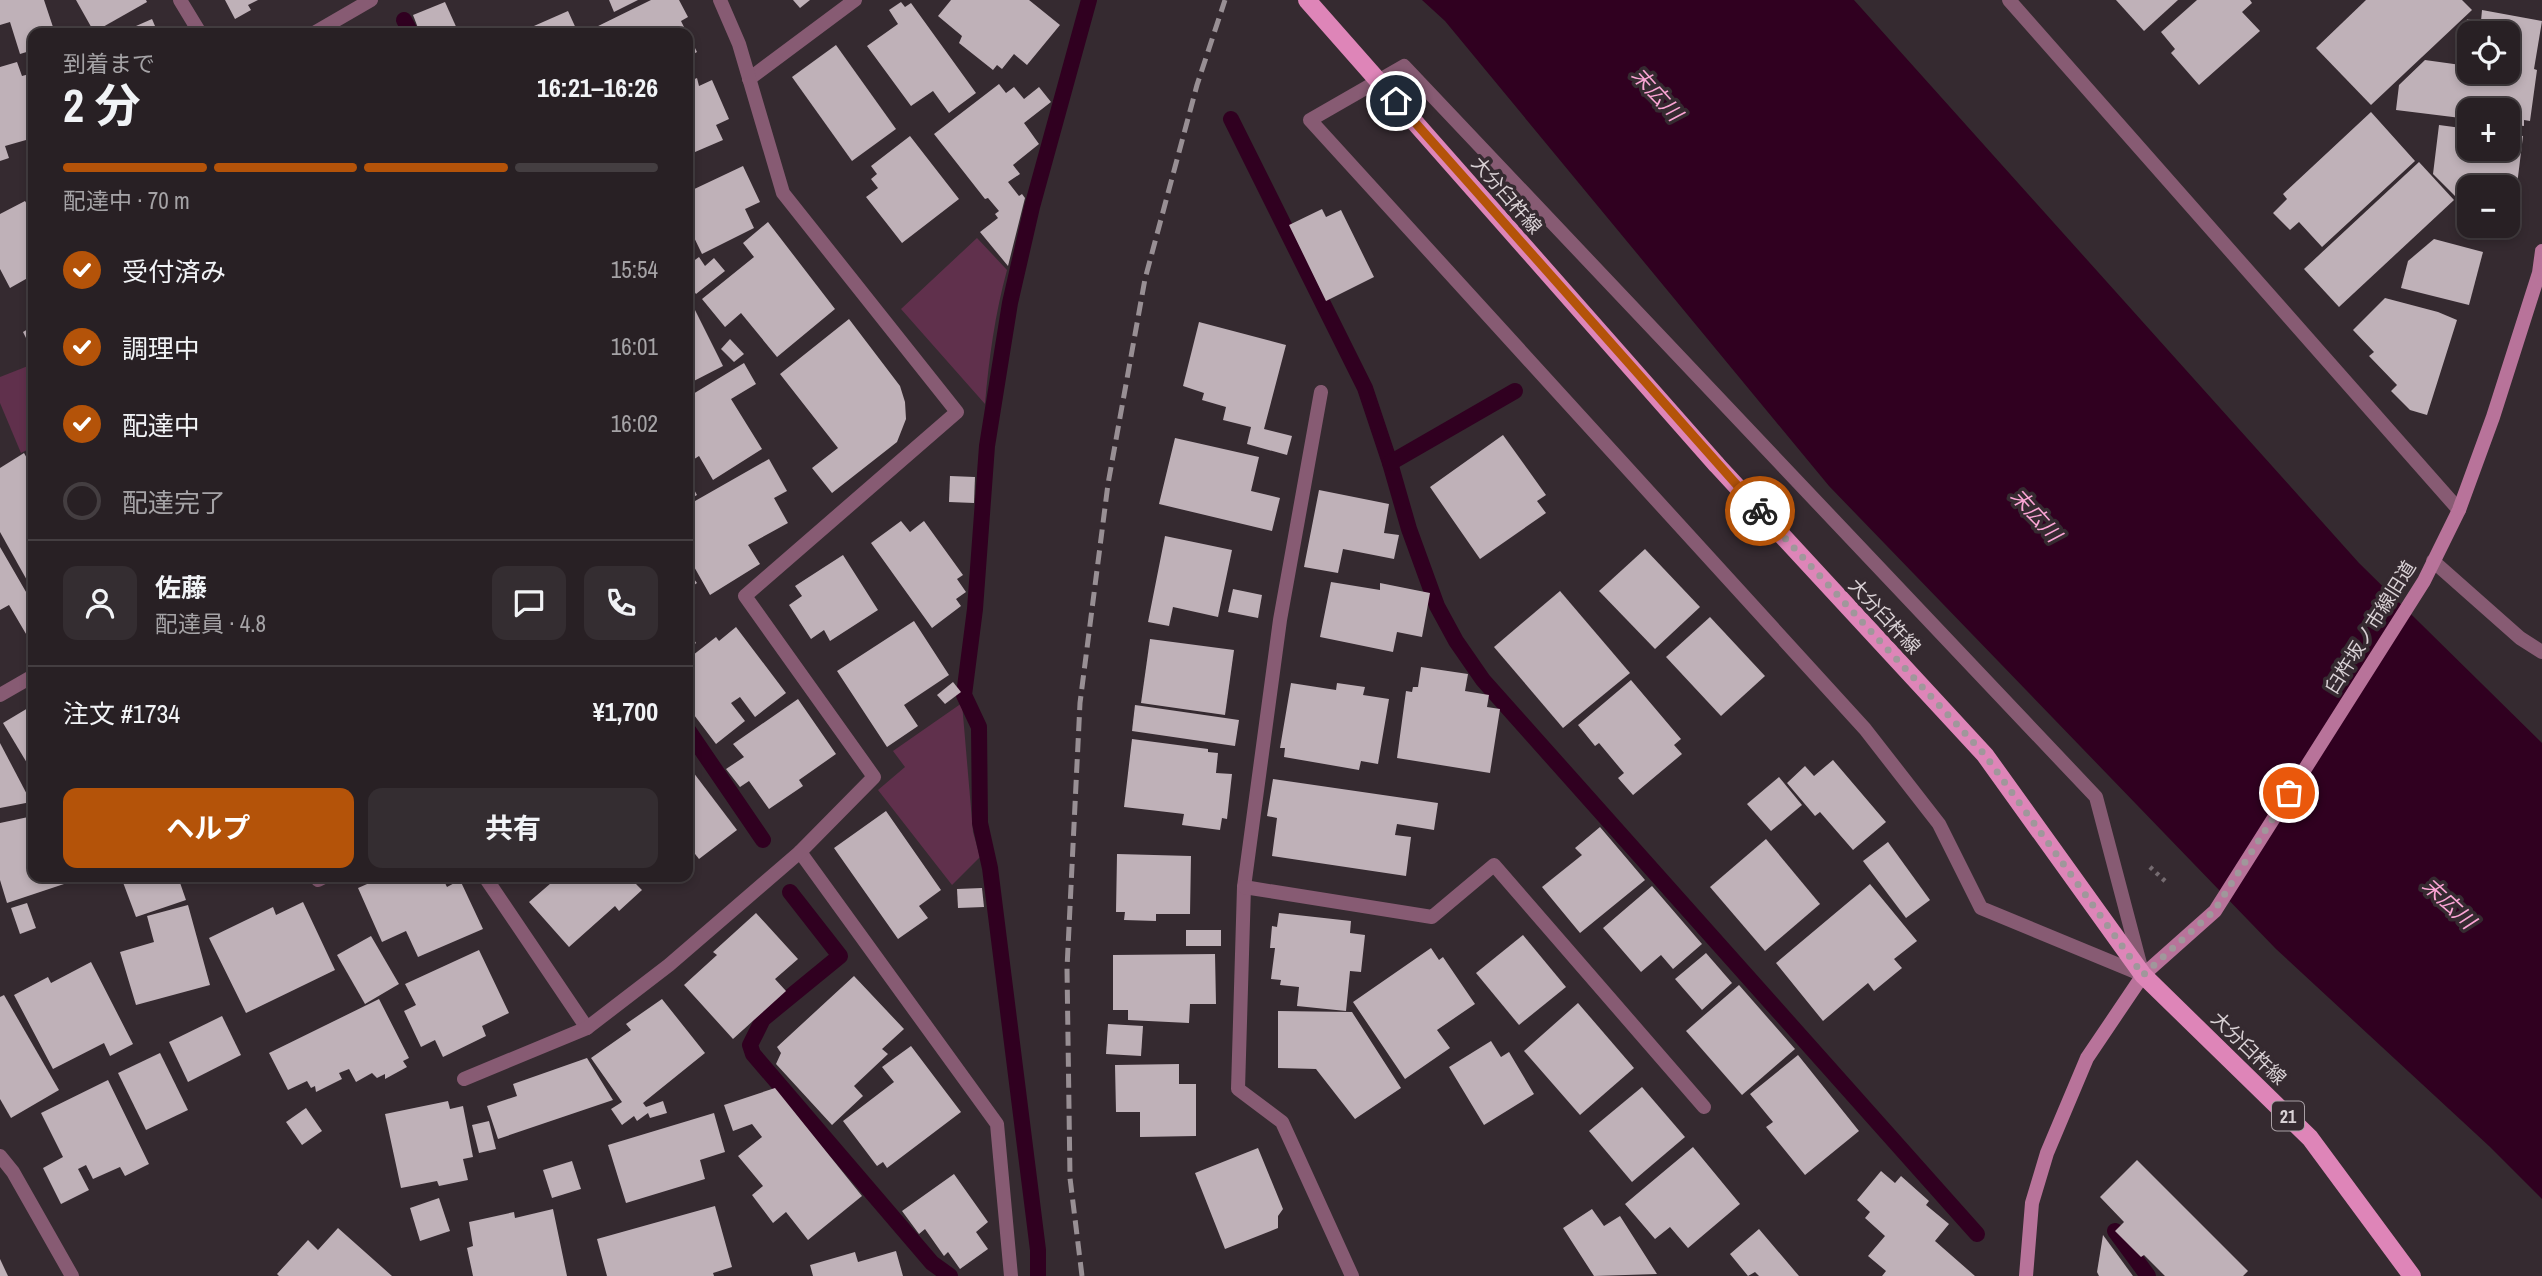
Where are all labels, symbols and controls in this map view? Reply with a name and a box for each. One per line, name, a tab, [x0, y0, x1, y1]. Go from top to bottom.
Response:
map controls	[2457, 21, 2520, 238]
button: locate	[2457, 21, 2520, 84]
text: 到着まで	[63, 48, 155, 79]
water label: 末広川	[1625, 61, 1690, 129]
text: 16:21–16:26	[537, 70, 658, 105]
pin	[1366, 71, 1426, 131]
text: 2 分	[63, 74, 140, 136]
icon: home	[1377, 82, 1415, 120]
button: +	[2457, 98, 2520, 161]
street label: 大分臼杵線	[1466, 151, 1548, 239]
button: −	[2457, 175, 2520, 238]
text: 配達中 · 70 m	[63, 185, 190, 216]
icon: check	[63, 251, 101, 289]
text: 受付済み	[122, 254, 226, 289]
text: 15:54	[611, 254, 658, 285]
icon: check	[63, 328, 101, 366]
text: 調理中	[122, 331, 200, 366]
text: 16:01	[611, 331, 658, 362]
icon: check	[63, 405, 101, 443]
text: 配達中	[122, 408, 200, 443]
text: 16:02	[611, 408, 658, 439]
courier	[1725, 476, 1795, 546]
water label: 末広川	[2004, 482, 2069, 550]
text: 配達完了	[122, 485, 226, 520]
icon: bike	[1741, 492, 1779, 530]
street label: 臼杵坂ノ市線旧道	[2319, 556, 2421, 698]
button: person	[63, 566, 137, 640]
button: chat	[492, 566, 566, 640]
button: phone	[584, 566, 658, 640]
text: 佐藤	[155, 570, 207, 605]
street label: 大分臼杵線	[1843, 572, 1927, 660]
text: 配達員 · 4.8	[155, 608, 266, 639]
text: ¥1,700	[593, 694, 658, 729]
text: 注文 #1734	[63, 696, 180, 731]
pin	[2259, 763, 2319, 823]
icon: bag	[2270, 774, 2308, 812]
button: ヘルプ	[63, 788, 354, 868]
button: 共有	[368, 788, 658, 868]
water label: 末広川	[2416, 871, 2483, 936]
street label: 大分臼杵線	[2206, 1006, 2292, 1090]
road number: 21	[2272, 1101, 2304, 1130]

